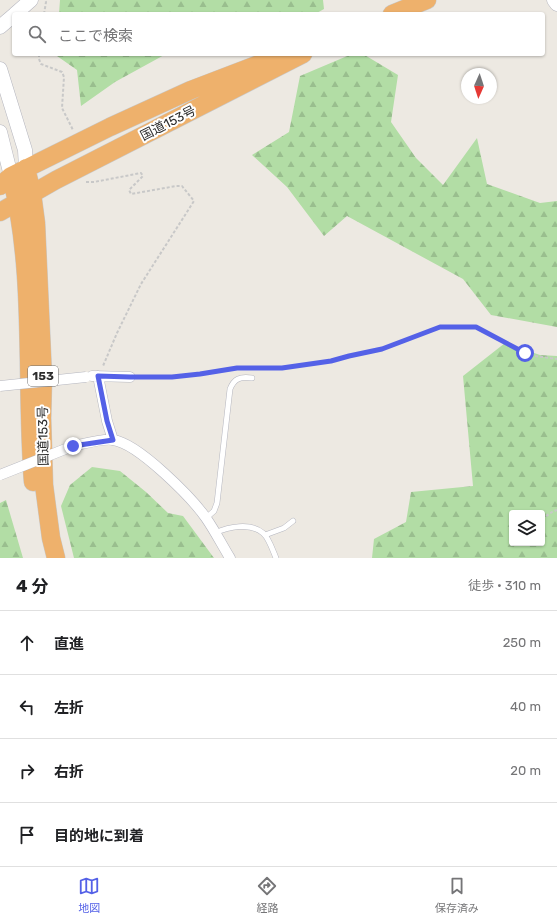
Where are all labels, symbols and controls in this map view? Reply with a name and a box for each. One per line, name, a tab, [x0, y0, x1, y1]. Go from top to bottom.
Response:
search box	[12, 12, 545, 56]
icon: search	[26, 23, 48, 45]
text: ここで検索	[58, 27, 133, 45]
north arrow	[461, 68, 497, 104]
street label: 国道153号	[138, 103, 198, 143]
route start	[516, 344, 534, 362]
road number: 153	[28, 366, 58, 386]
street label: 国道153号	[35, 406, 51, 466]
route end	[64, 437, 82, 455]
map controls	[509, 510, 545, 546]
button: layers	[509, 510, 545, 546]
text: 4 分	[16, 576, 48, 596]
text: 徒歩 · 310 m	[468, 578, 541, 593]
icon: ahead	[16, 632, 38, 654]
text: 直進	[54, 635, 84, 653]
text: 250 m	[503, 635, 541, 650]
icon: left	[16, 696, 38, 718]
text: 左折	[54, 699, 84, 717]
text: 40 m	[510, 699, 541, 714]
icon: right	[16, 760, 38, 782]
text: 右折	[54, 763, 84, 781]
text: 20 m	[510, 763, 541, 778]
icon: arrive	[16, 824, 38, 846]
text: 目的地に到着	[54, 827, 144, 845]
tab: 地図	[78, 875, 100, 915]
tab: 経路	[256, 875, 278, 915]
tab: 保存済み	[435, 875, 479, 915]

